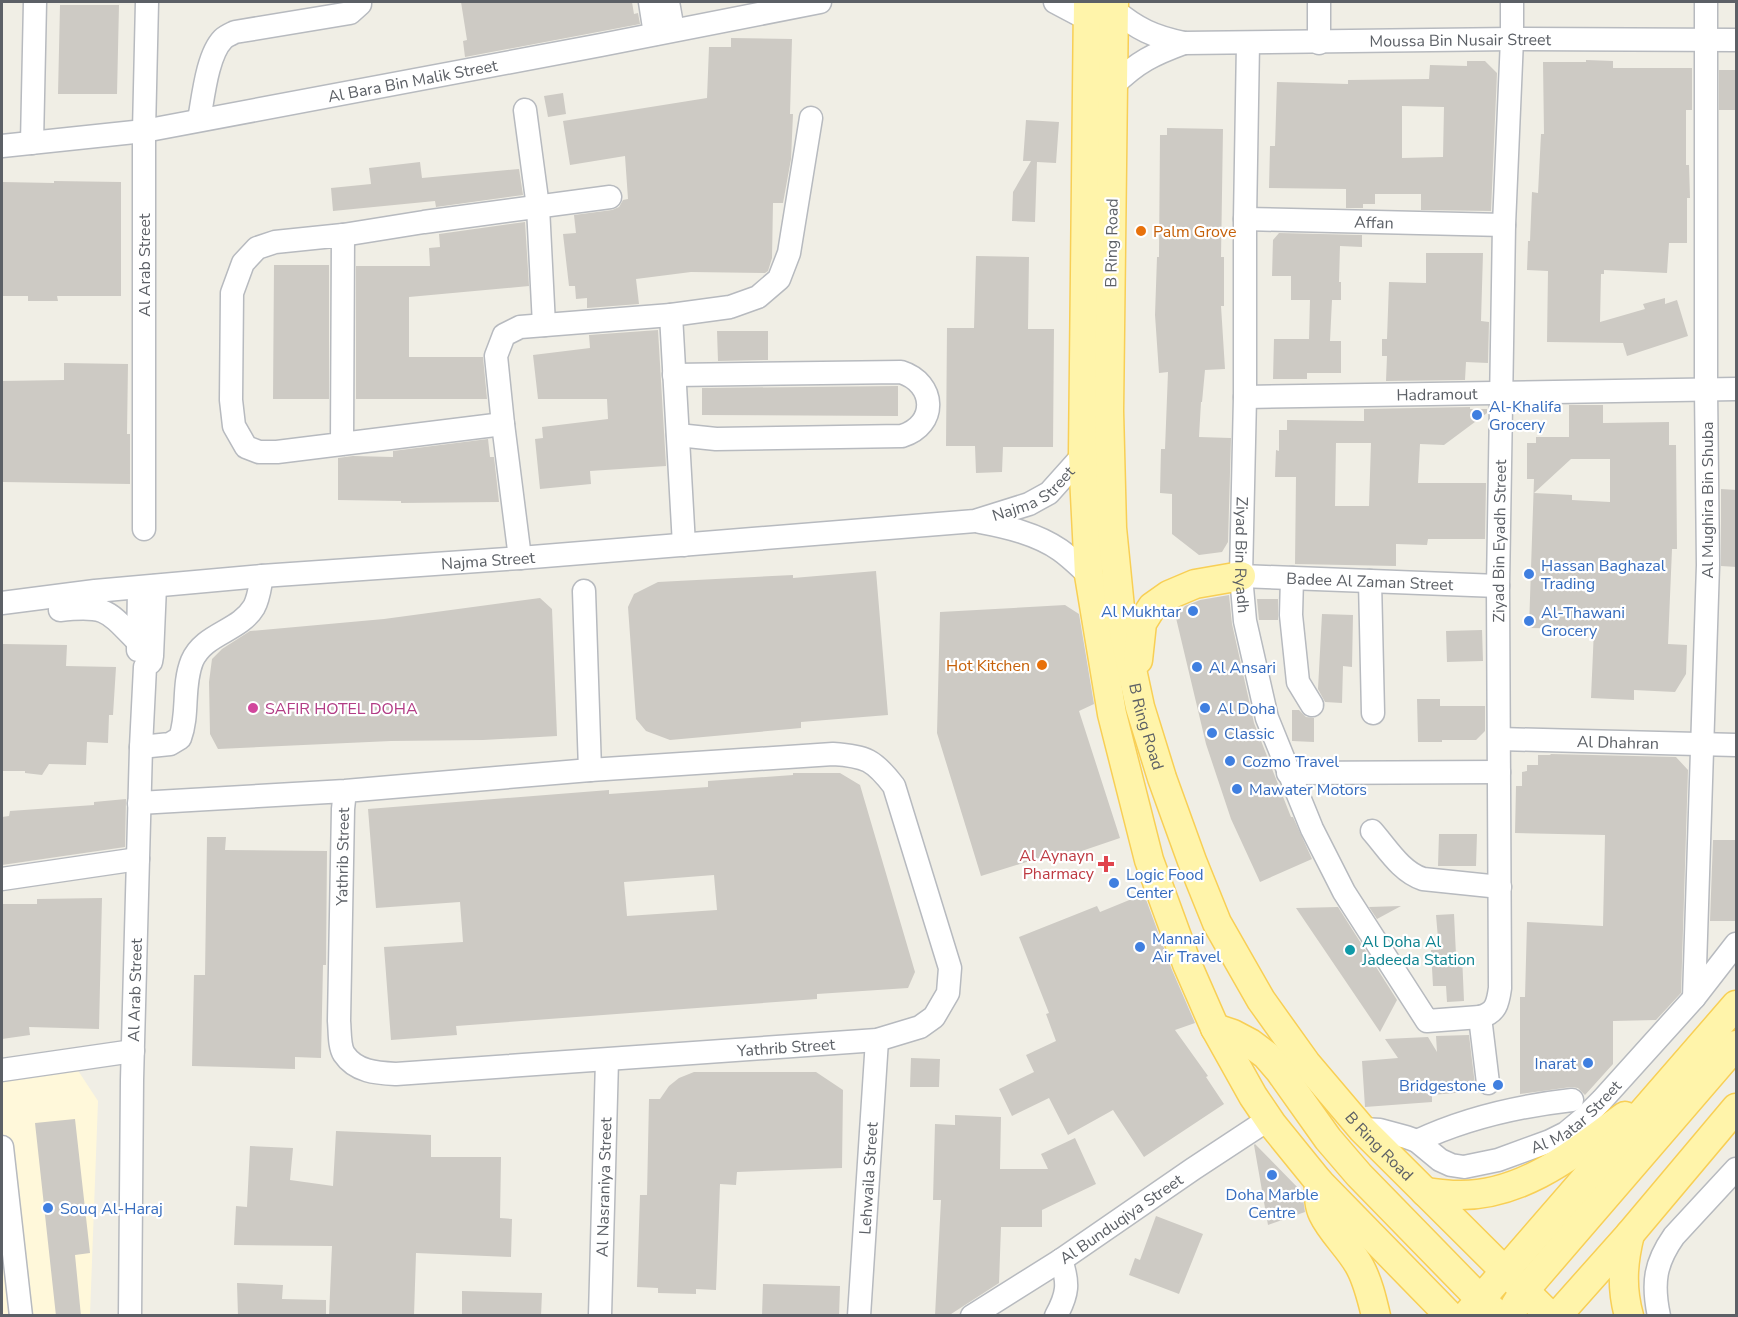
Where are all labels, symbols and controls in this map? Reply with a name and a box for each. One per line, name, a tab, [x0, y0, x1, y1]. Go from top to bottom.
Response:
street label: Moussa Bin Nusair Street	[1369, 29, 1552, 53]
street label: Al Bara Bin Malik Street	[326, 55, 500, 108]
street label: B Ring Road	[1100, 198, 1124, 288]
street label: Affan	[1354, 212, 1394, 234]
street label: Al Arab Street	[134, 213, 156, 317]
place label: Palm Grove	[1153, 221, 1236, 243]
marker: Palm Grove	[1134, 224, 1148, 238]
street label: Hadramout	[1396, 383, 1478, 407]
place label: Al-Khalifa Grocery	[1489, 396, 1562, 436]
marker: Al-Khalifa Grocery	[1470, 408, 1484, 422]
street label: Al Mughira Bin Shuba	[1697, 421, 1719, 579]
street label: Ziyad Bin Eyadh Street	[1488, 459, 1512, 622]
street label: Najma Street	[990, 461, 1080, 527]
street label: Ziyad Bin Ryadh	[1229, 496, 1254, 614]
street label: Najma Street	[440, 547, 536, 575]
place label: Hassan Baghazal Trading	[1541, 555, 1666, 595]
marker: Hassan Baghazal Trading	[1522, 567, 1536, 581]
street label: Badee Al Zaman Street	[1286, 568, 1454, 596]
place label: Al Mukhtar	[1101, 601, 1181, 623]
place label: Al-Thawani Grocery	[1541, 602, 1625, 642]
marker: Al Mukhtar	[1186, 604, 1200, 618]
marker: Al-Thawani Grocery	[1522, 614, 1536, 628]
place label: Hot Kitchen	[946, 655, 1030, 677]
place label: Al Ansari	[1209, 657, 1276, 679]
marker: Hot Kitchen	[1035, 658, 1049, 672]
marker: Al Ansari	[1190, 660, 1204, 674]
street label: B Ring Road	[1123, 681, 1169, 773]
place label: SAFIR HOTEL DOHA	[265, 698, 418, 720]
place label: Al Doha	[1217, 698, 1276, 720]
marker: SAFIR HOTEL DOHA	[246, 701, 260, 715]
marker: Al Doha	[1198, 701, 1212, 715]
place label: Classic	[1224, 723, 1275, 745]
marker: Classic	[1205, 726, 1219, 740]
street label: Al Dhahran	[1577, 731, 1659, 755]
place label: Cozmo Travel	[1242, 751, 1339, 773]
marker: Cozmo Travel	[1223, 754, 1237, 768]
place label: Mawater Motors	[1249, 779, 1367, 801]
marker: Mawater Motors	[1230, 782, 1244, 796]
street label: Yathrib Street	[331, 807, 355, 907]
place label: Al Aynayn Pharmacy	[1019, 845, 1095, 885]
marker: Al Aynayn Pharmacy	[1099, 857, 1113, 871]
place label: Logic Food Center	[1126, 864, 1204, 904]
marker: Logic Food Center	[1107, 876, 1121, 890]
place label: Mannai Air Travel	[1152, 928, 1221, 968]
place label: Al Doha Al Jadeeda Station	[1361, 931, 1475, 971]
street label: Al Arab Street	[123, 938, 148, 1042]
marker: Mannai Air Travel	[1133, 940, 1147, 954]
marker: Al Doha Al Jadeeda Station	[1343, 943, 1357, 957]
street label: Yathrib Street	[735, 1034, 836, 1062]
place label: Inarat	[1535, 1053, 1576, 1075]
marker: Inarat	[1581, 1056, 1595, 1070]
place label: Bridgestone	[1399, 1075, 1486, 1097]
street label: Al Matar Street	[1528, 1075, 1627, 1159]
marker: Bridgestone	[1491, 1078, 1505, 1092]
street label: B Ring Road	[1340, 1107, 1418, 1186]
street label: Al Nasraniya Street	[592, 1116, 617, 1257]
street label: Lehwaila Street	[854, 1121, 884, 1235]
marker: Doha Marble Centre	[1265, 1168, 1279, 1182]
street label: Al Bunduqiya Street	[1056, 1169, 1188, 1270]
place label: Doha Marble Centre	[1226, 1184, 1318, 1224]
place label: Souq Al-Haraj	[60, 1198, 163, 1220]
marker: Souq Al-Haraj	[41, 1201, 55, 1215]

